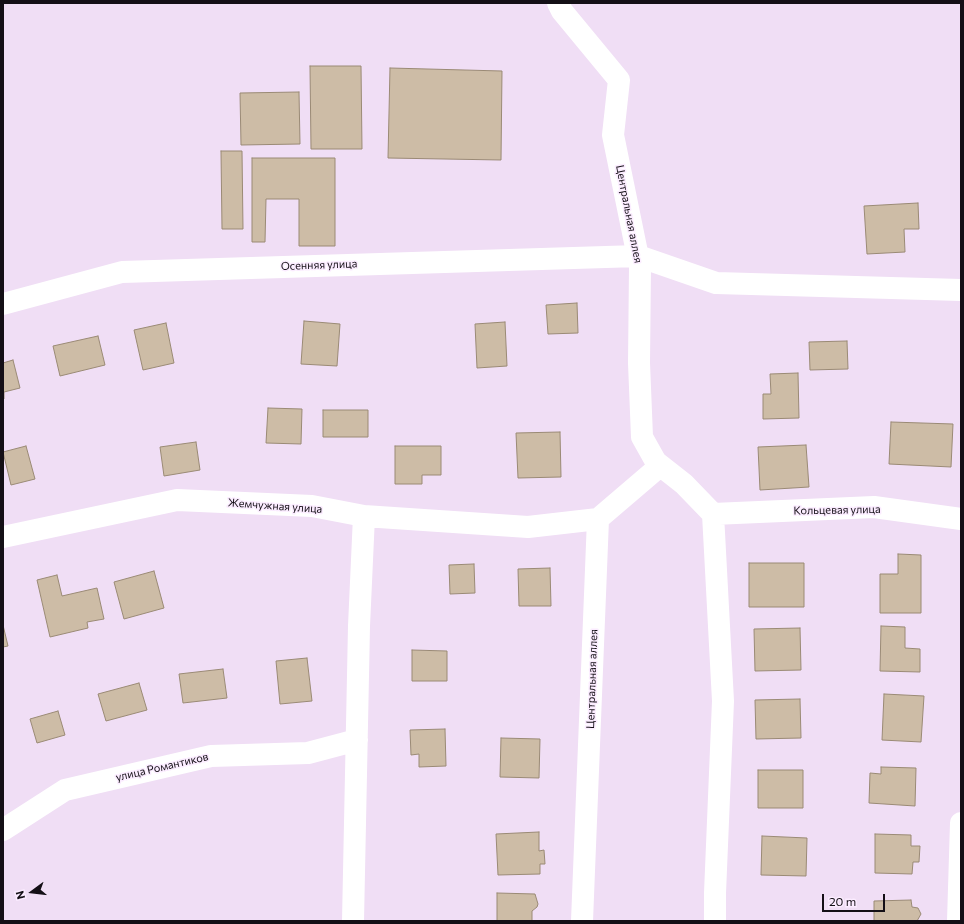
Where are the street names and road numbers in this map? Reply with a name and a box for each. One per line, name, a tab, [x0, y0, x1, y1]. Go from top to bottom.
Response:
street label: Центральная аллея	[613, 164, 645, 264]
street label: Осенняя улица	[281, 257, 357, 273]
street label: Жемчужная улица	[227, 496, 323, 516]
street label: Кольцевая улица	[793, 503, 881, 517]
street label: Центральная аллея	[584, 629, 600, 729]
street label: улица Романтиков	[114, 750, 210, 784]

